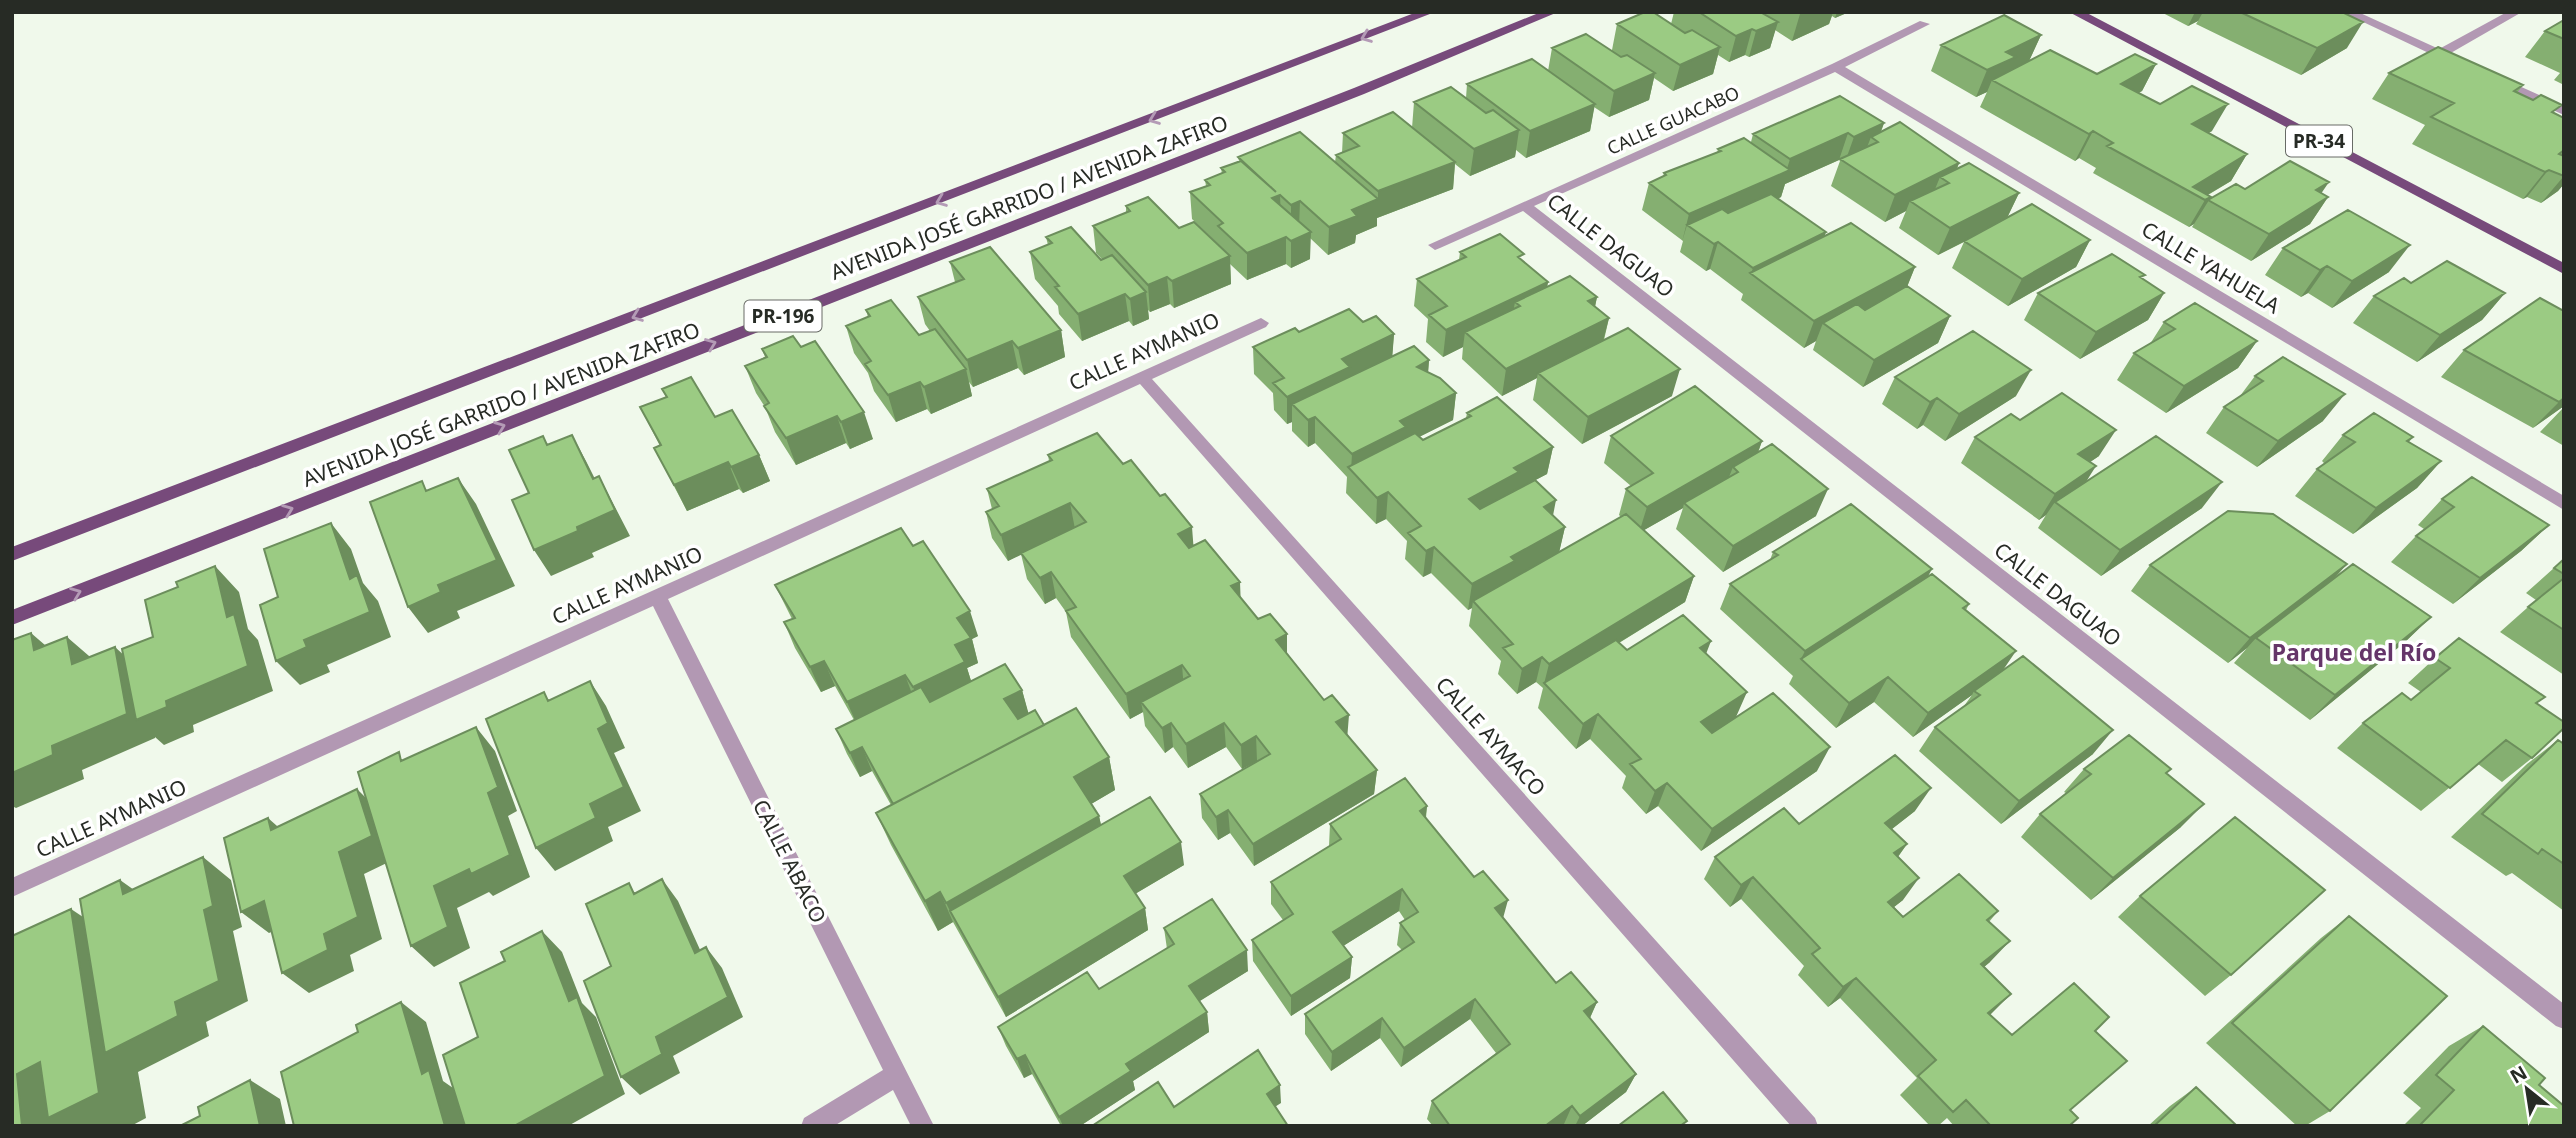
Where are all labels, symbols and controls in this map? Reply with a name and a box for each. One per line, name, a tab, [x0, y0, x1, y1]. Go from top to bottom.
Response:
one-way arrow	[1360, 28, 1372, 42]
street label: CALLE GUACABO	[1603, 80, 1743, 160]
street label: AVENIDA JOSÉ GARRIDO / AVENIDA ZAFIRO	[826, 108, 1232, 286]
one-way arrow	[1148, 111, 1160, 125]
road number: PR-34	[2286, 125, 2352, 156]
street label: CALLE DAGUAO	[1542, 187, 1680, 303]
one-way arrow	[936, 192, 948, 206]
street label: CALLE YAHUELA	[2137, 215, 2286, 320]
road number: PR-196	[744, 300, 822, 332]
street label: CALLE AYMANIO	[1064, 305, 1224, 397]
one-way arrow	[631, 308, 643, 322]
street label: AVENIDA JOSÉ GARRIDO / AVENIDA ZAFIRO	[298, 315, 704, 493]
one-way arrow	[705, 339, 717, 353]
one-way arrow	[493, 421, 505, 435]
one-way arrow	[281, 504, 293, 518]
street label: CALLE DAGUAO	[1989, 536, 2127, 652]
street label: CALLE AYMANIO	[547, 539, 707, 631]
one-way arrow	[69, 587, 81, 601]
district label: Parque del Río	[2272, 636, 2436, 668]
street label: CALLE AYMACO	[1430, 670, 1552, 802]
street label: CALLE AYMANIO	[31, 772, 191, 864]
street label: CALLE ABACO	[747, 794, 833, 928]
north arrow	[2492, 1054, 2562, 1124]
text: N	[2505, 1059, 2532, 1089]

